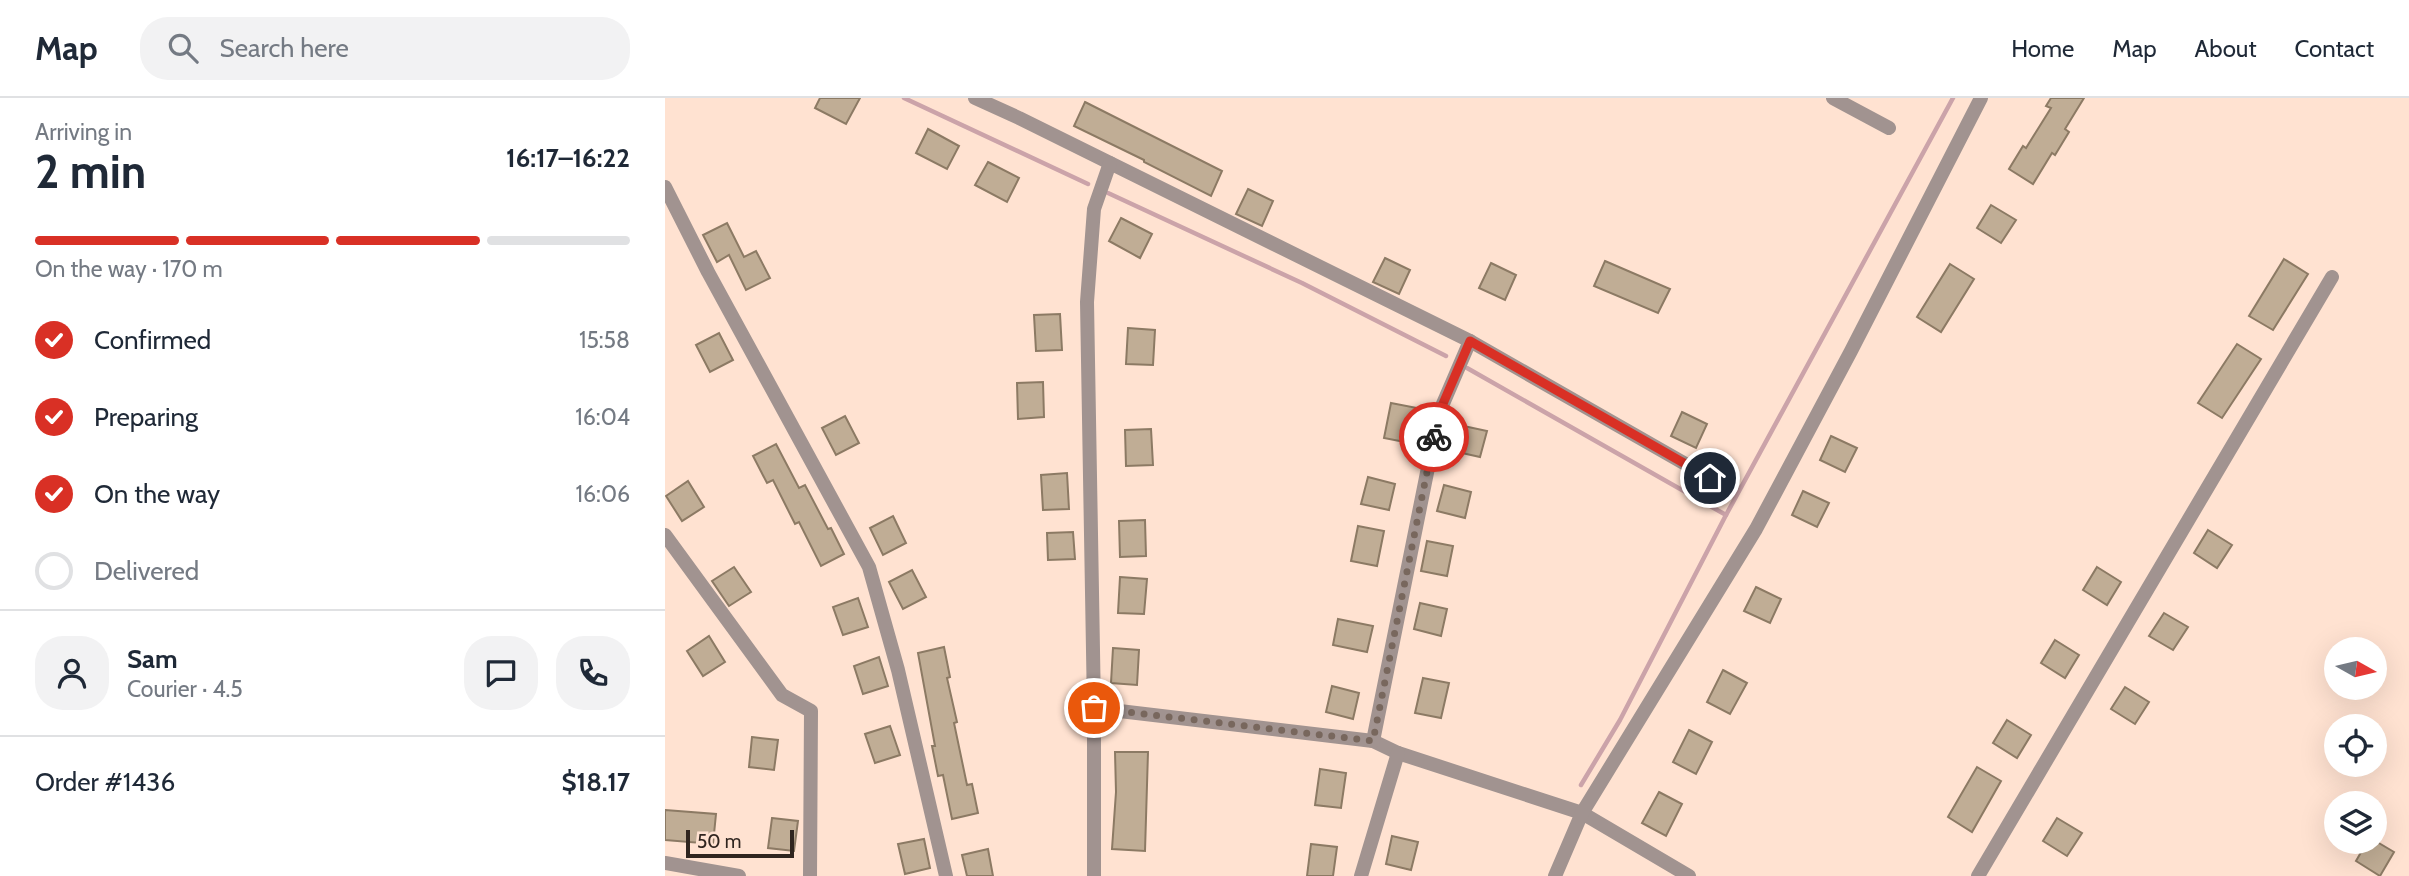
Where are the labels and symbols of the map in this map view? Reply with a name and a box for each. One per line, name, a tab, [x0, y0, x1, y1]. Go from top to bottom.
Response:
courier	[1399, 402, 1469, 472]
pin	[1680, 448, 1740, 508]
north arrow	[2324, 637, 2387, 700]
pin	[1064, 678, 1124, 738]
scale bar	[686, 827, 795, 859]

